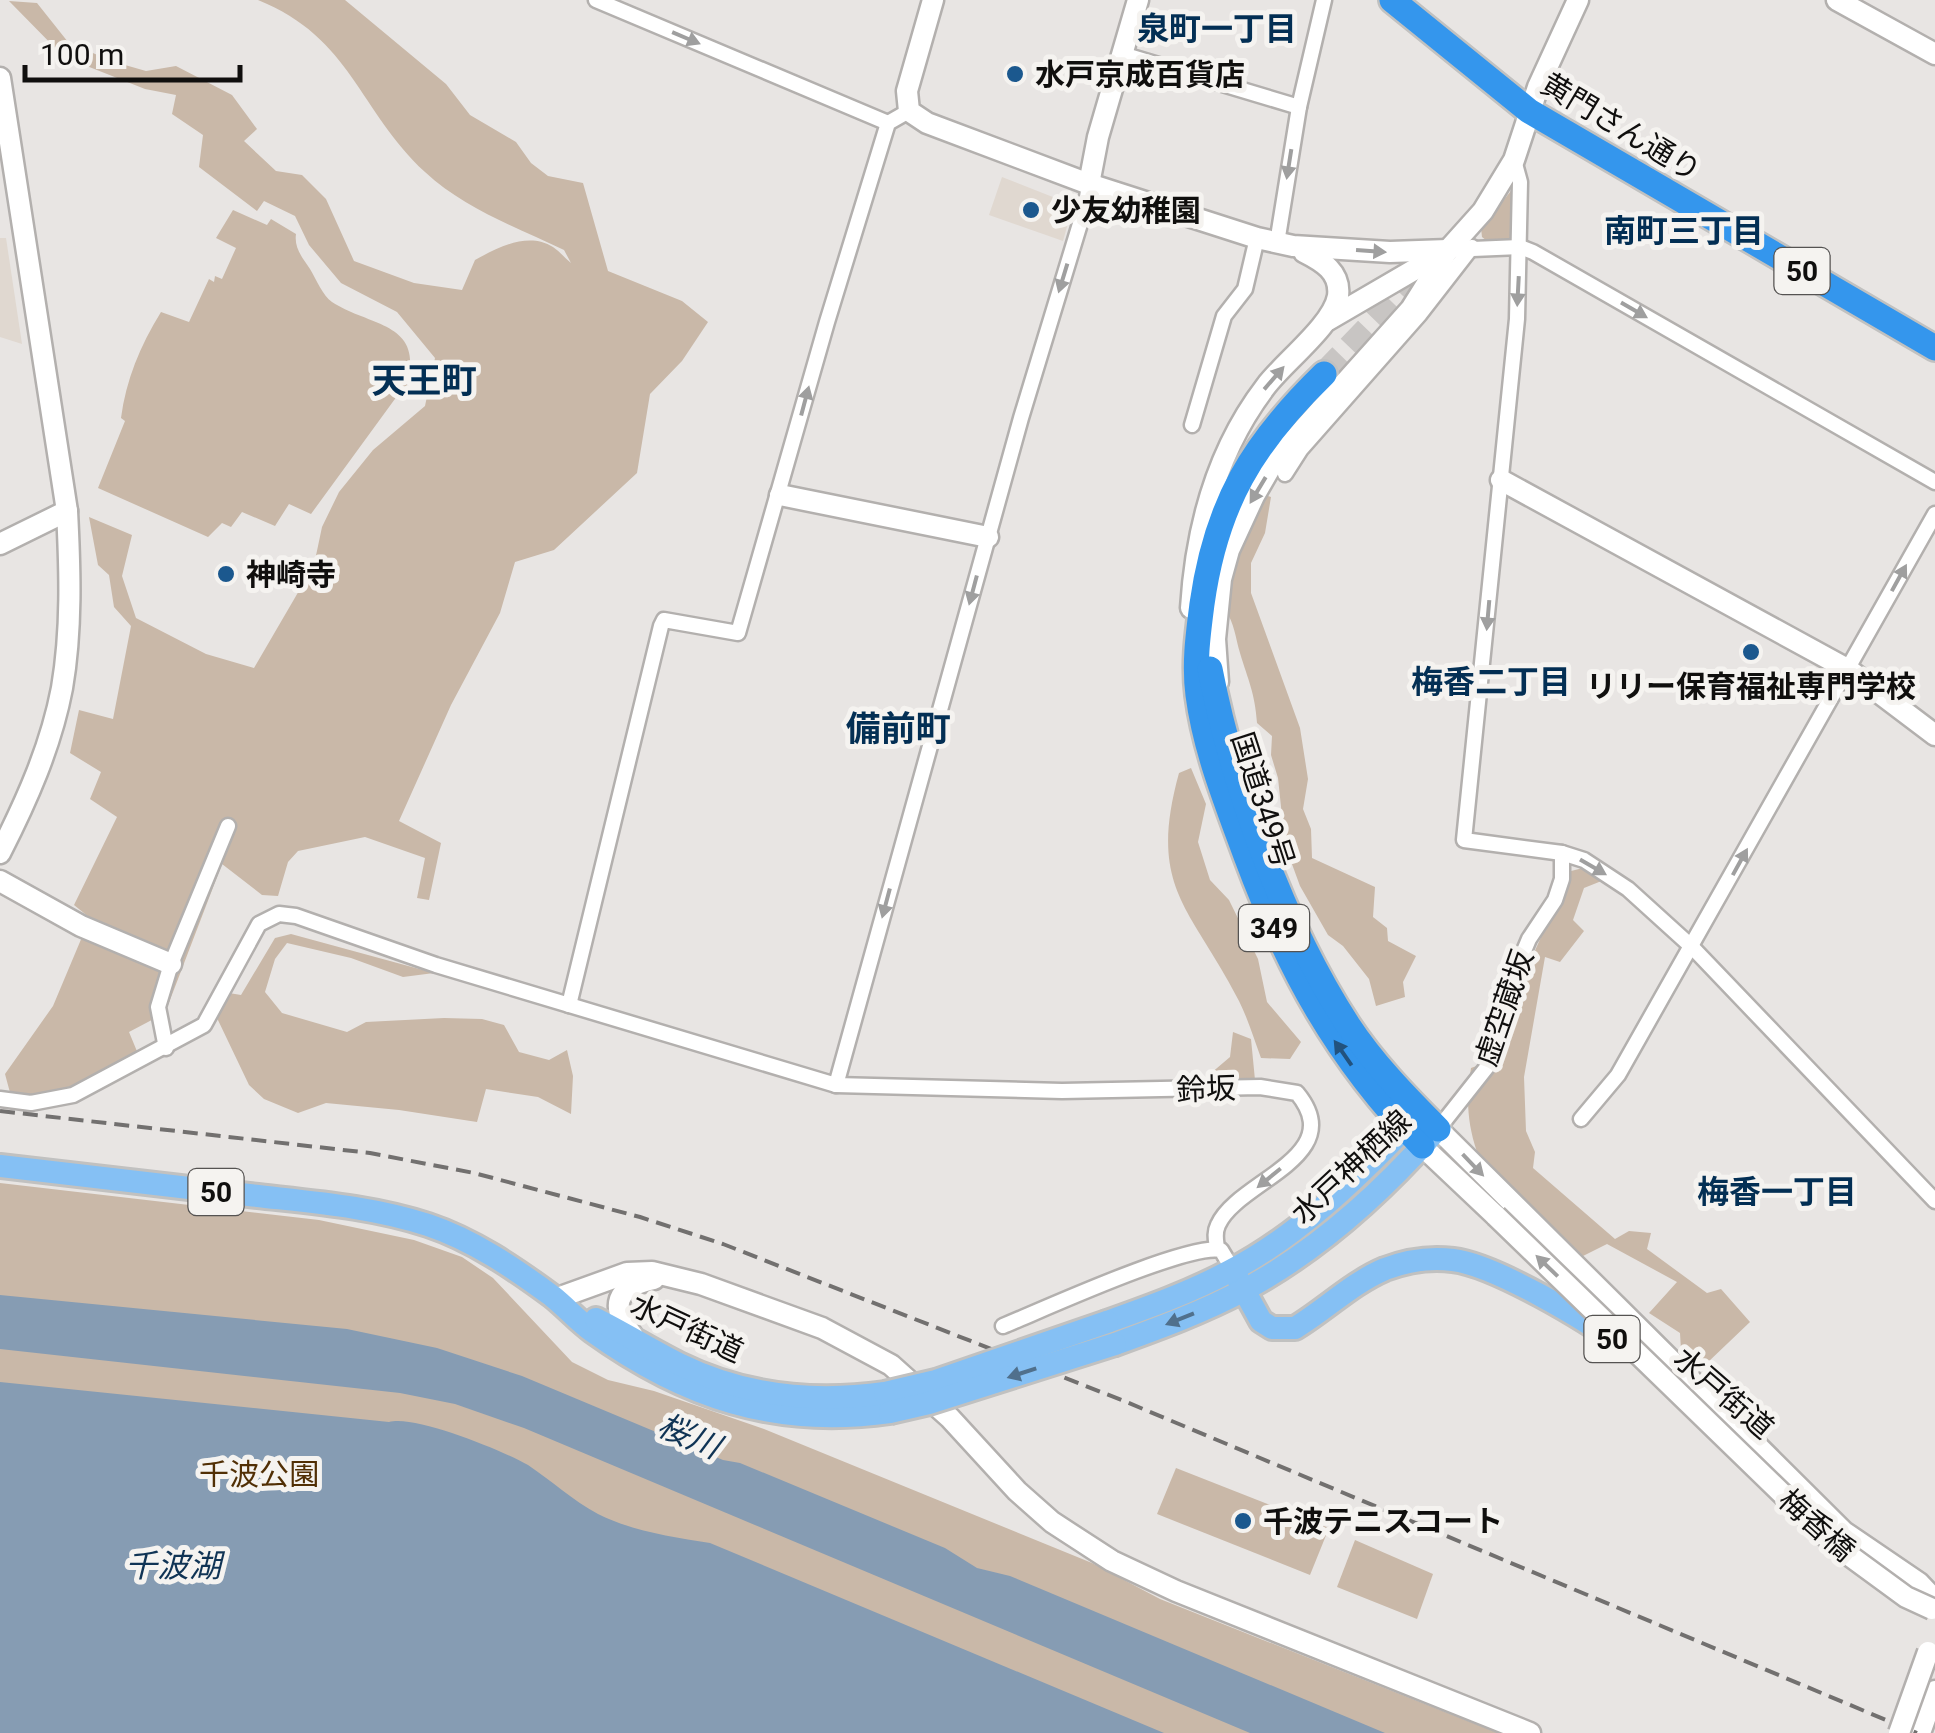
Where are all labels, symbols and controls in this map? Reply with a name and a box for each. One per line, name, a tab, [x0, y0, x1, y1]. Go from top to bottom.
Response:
district label: 泉町一丁目	[1137, 10, 1297, 48]
scale bar	[25, 20, 240, 82]
one-way arrow	[671, 30, 701, 46]
text: 100 m	[40, 37, 124, 72]
place label: 水戸京成百貨店	[1035, 57, 1245, 92]
marker: 水戸京成百貨店	[1004, 63, 1026, 85]
street label: 黄門さん通り	[1535, 66, 1707, 188]
one-way arrow	[1281, 149, 1297, 180]
place label: 少友幼稚園	[1051, 193, 1201, 228]
marker: 少友幼稚園	[1020, 199, 1042, 221]
district label: 南町三丁目	[1604, 212, 1764, 250]
one-way arrow	[1355, 243, 1387, 259]
road number: 50	[1774, 248, 1830, 294]
one-way arrow	[1055, 263, 1070, 293]
one-way arrow	[1510, 276, 1526, 308]
one-way arrow	[1620, 301, 1649, 318]
district label: 天王町	[371, 361, 477, 402]
one-way arrow	[1263, 365, 1284, 390]
one-way arrow	[798, 385, 814, 416]
one-way arrow	[1250, 476, 1267, 504]
place label: 神崎寺	[246, 557, 336, 592]
marker: 神崎寺	[215, 563, 237, 585]
one-way arrow	[1891, 564, 1908, 593]
one-way arrow	[965, 575, 981, 606]
one-way arrow	[1480, 599, 1496, 631]
marker: リリー保育福祉専門学校	[1740, 641, 1762, 663]
district label: 梅香二丁目	[1411, 663, 1571, 701]
place label: リリー保育福祉専門学校	[1586, 669, 1916, 704]
district label: 備前町	[845, 709, 951, 750]
street label: 国道349号	[1225, 728, 1301, 872]
one-way arrow	[1731, 847, 1748, 876]
one-way arrow	[1579, 857, 1607, 875]
one-way arrow	[878, 888, 894, 919]
road number: 349	[1239, 905, 1309, 951]
street label: 虚空蔵坂	[1468, 946, 1540, 1070]
one-way arrow	[1334, 1040, 1353, 1066]
street label: 鈴坂	[1175, 1070, 1237, 1108]
street label: 水戸神栖線	[1284, 1103, 1418, 1231]
one-way arrow	[1461, 1153, 1484, 1177]
one-way arrow	[1257, 1167, 1282, 1188]
road number: 50	[188, 1169, 244, 1215]
district label: 梅香一丁目	[1697, 1173, 1857, 1211]
one-way arrow	[1536, 1255, 1560, 1278]
street label: 水戸街道	[625, 1287, 749, 1369]
one-way arrow	[1165, 1312, 1195, 1328]
road number: 50	[1584, 1316, 1640, 1362]
street label: 水戸街道	[1667, 1340, 1781, 1446]
one-way arrow	[1007, 1367, 1037, 1382]
water label: 桜川	[652, 1406, 729, 1467]
park label: 千波公園	[199, 1457, 319, 1492]
street label: 梅香橋	[1772, 1482, 1862, 1568]
place label: 千波テニスコート	[1263, 1504, 1503, 1539]
marker: 千波テニスコート	[1232, 1510, 1254, 1532]
water label: 千波湖	[125, 1547, 226, 1585]

